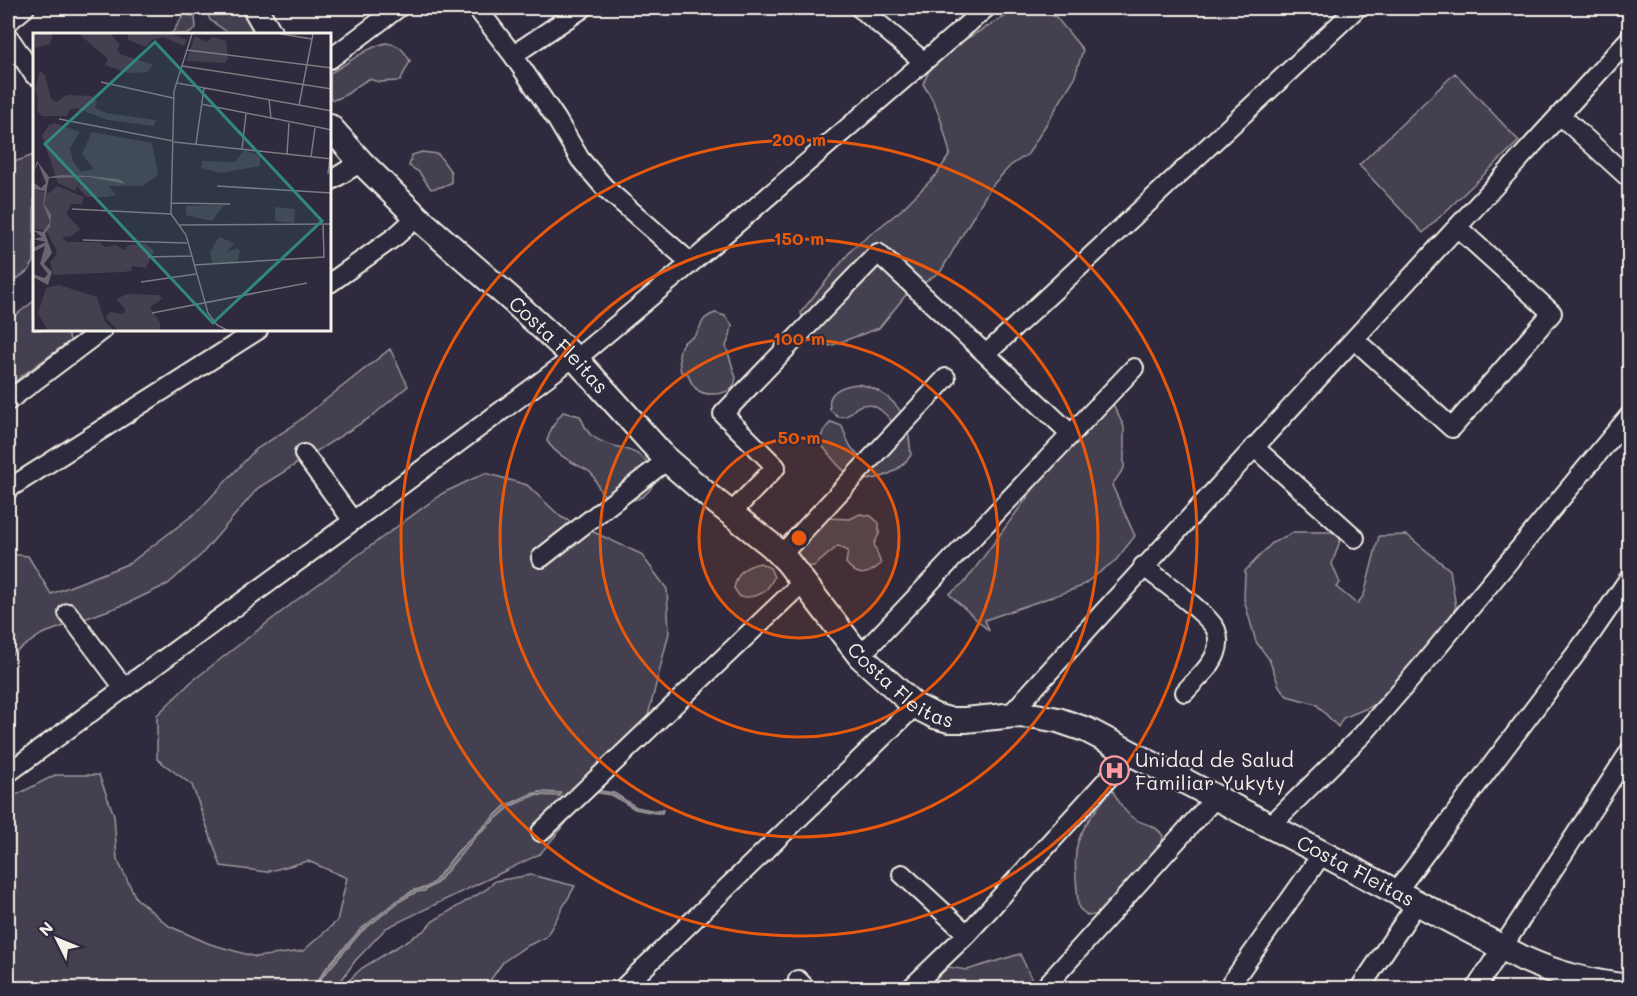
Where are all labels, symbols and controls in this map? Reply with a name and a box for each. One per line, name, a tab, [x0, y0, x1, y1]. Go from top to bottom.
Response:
inset map	[33, 33, 332, 332]
text: 200 m	[772, 127, 826, 151]
text: 150 m	[774, 226, 824, 250]
street label: Costa Fleitas	[504, 290, 615, 398]
text: 100 m	[773, 326, 825, 350]
text: 50 m	[778, 425, 820, 449]
centre of rings	[789, 528, 809, 548]
street label: Costa Fleitas	[842, 636, 957, 733]
place label: Unidad de Salud Familiar Yukyty	[1135, 746, 1294, 795]
hospital icon: Unidad de Salud Familiar Yukyty	[1098, 755, 1130, 787]
street label: Costa Fleitas	[1293, 828, 1419, 911]
north arrow	[27, 909, 87, 969]
text: N	[34, 917, 57, 940]

